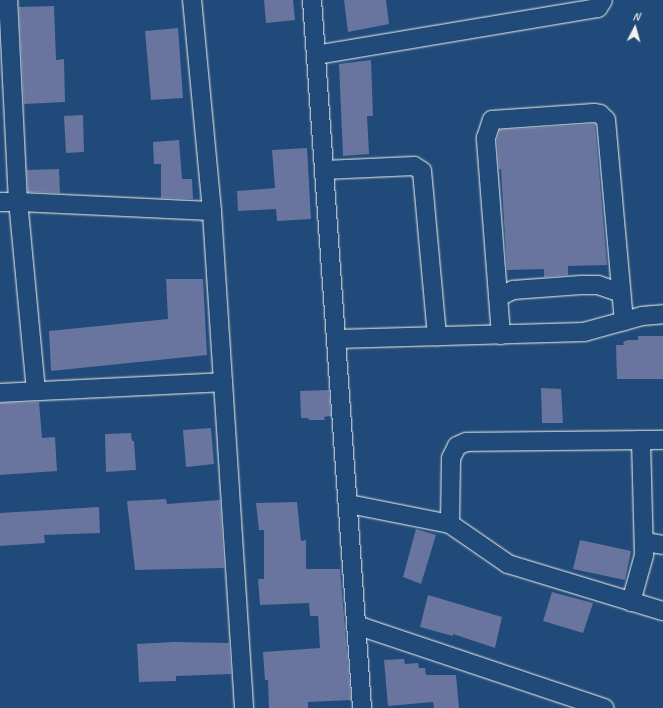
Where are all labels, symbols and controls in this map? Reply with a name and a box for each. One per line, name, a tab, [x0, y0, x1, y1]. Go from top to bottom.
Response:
north arrow	[615, 8, 655, 48]
text: N	[632, 9, 640, 23]

